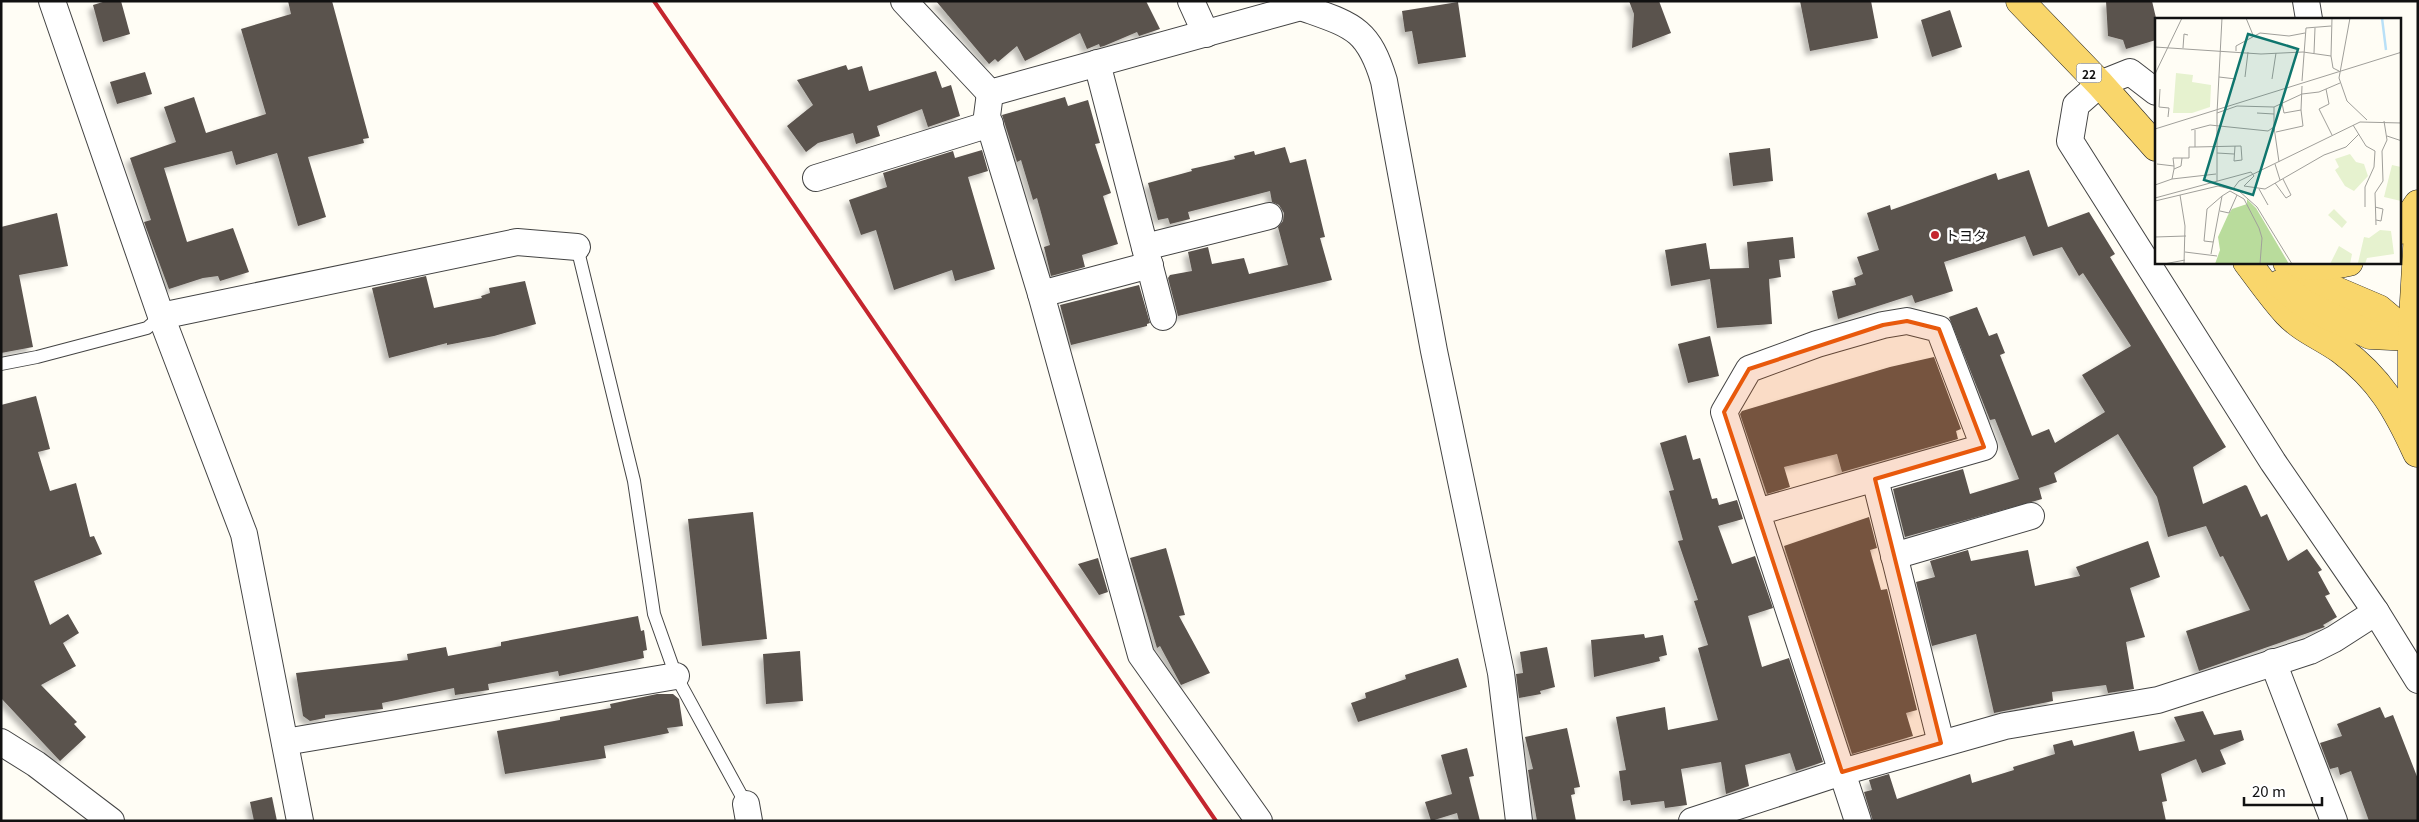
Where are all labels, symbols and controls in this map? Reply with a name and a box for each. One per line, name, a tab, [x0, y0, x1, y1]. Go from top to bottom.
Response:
inset map	[2155, 18, 2402, 264]
road number: 22	[2076, 64, 2102, 82]
place label: トヨタ	[1945, 225, 1987, 245]
marker: トヨタ	[1929, 229, 1941, 241]
scale bar	[2244, 774, 2322, 806]
text: 20 m	[2252, 780, 2286, 801]

